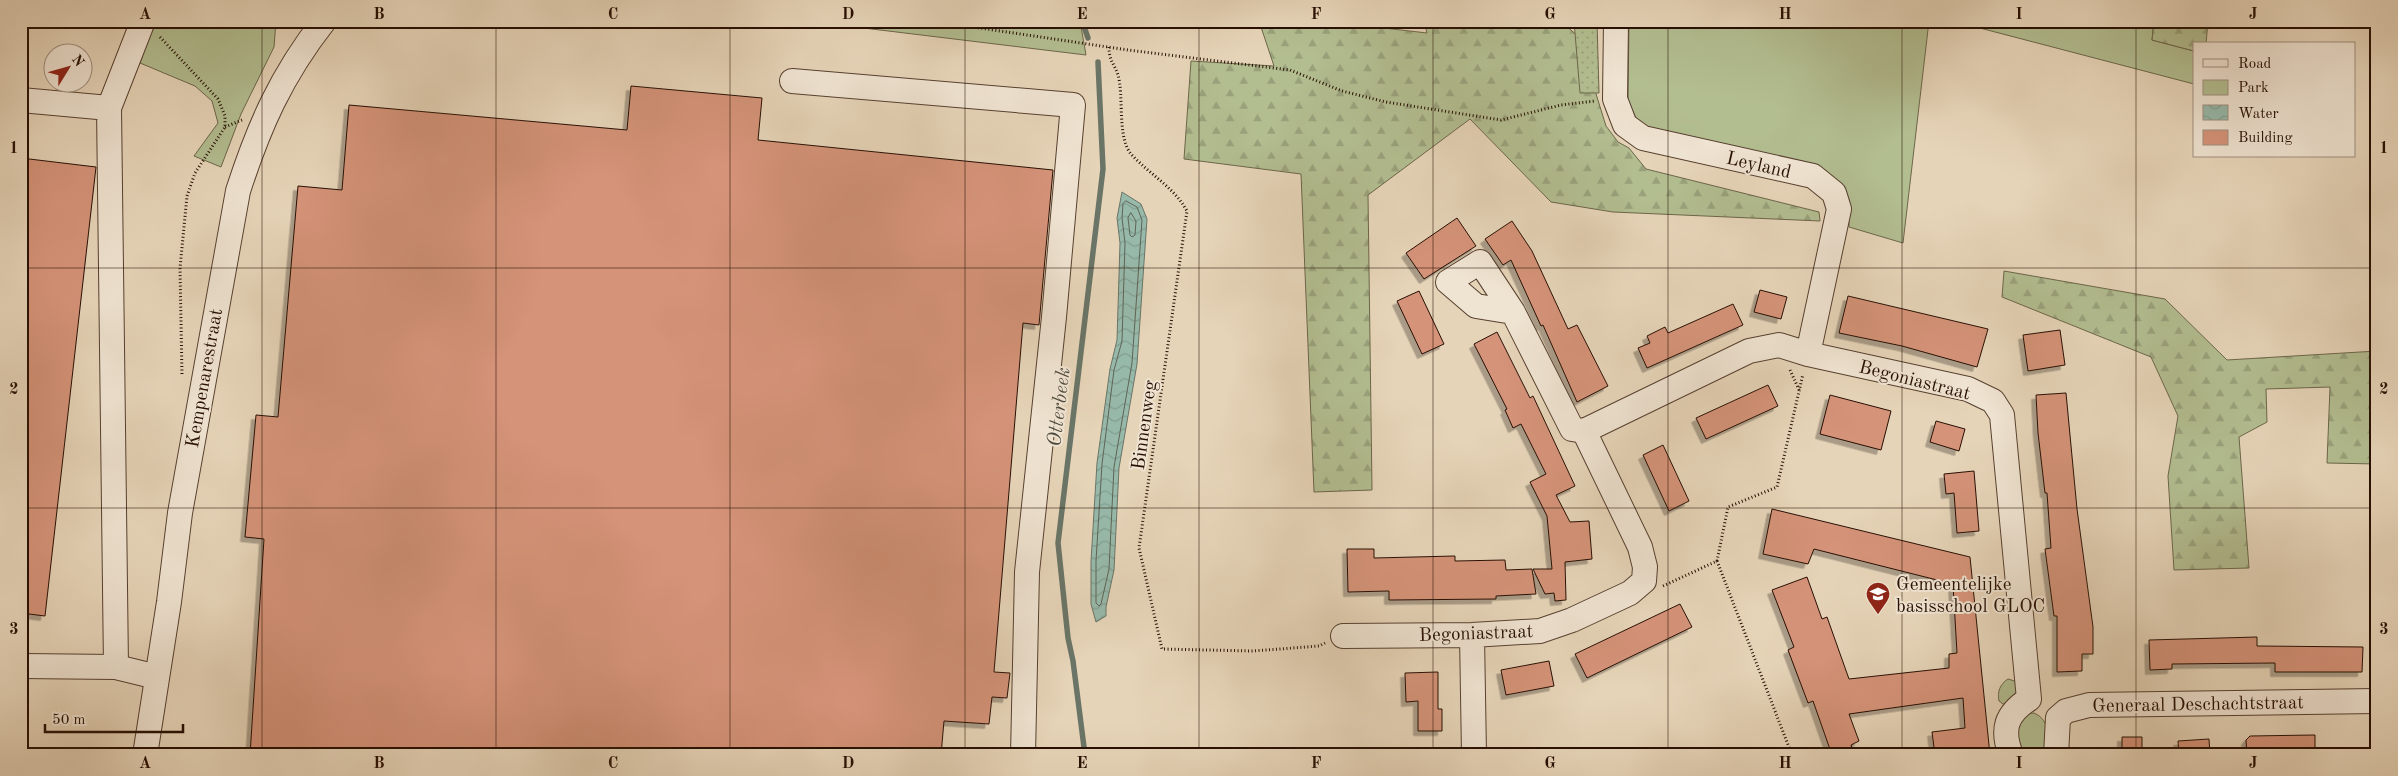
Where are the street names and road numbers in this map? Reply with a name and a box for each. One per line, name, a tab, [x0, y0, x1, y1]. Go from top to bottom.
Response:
street label: Leyland	[1724, 150, 1793, 183]
street label: Kempenarestraat	[184, 307, 227, 450]
street label: Begoniastraat	[1857, 358, 1972, 404]
street label: Binnenweg	[1130, 378, 1161, 472]
street label: Begoniastraat	[1419, 623, 1534, 646]
street label: Generaal Deschachtstraat	[2092, 694, 2304, 717]

